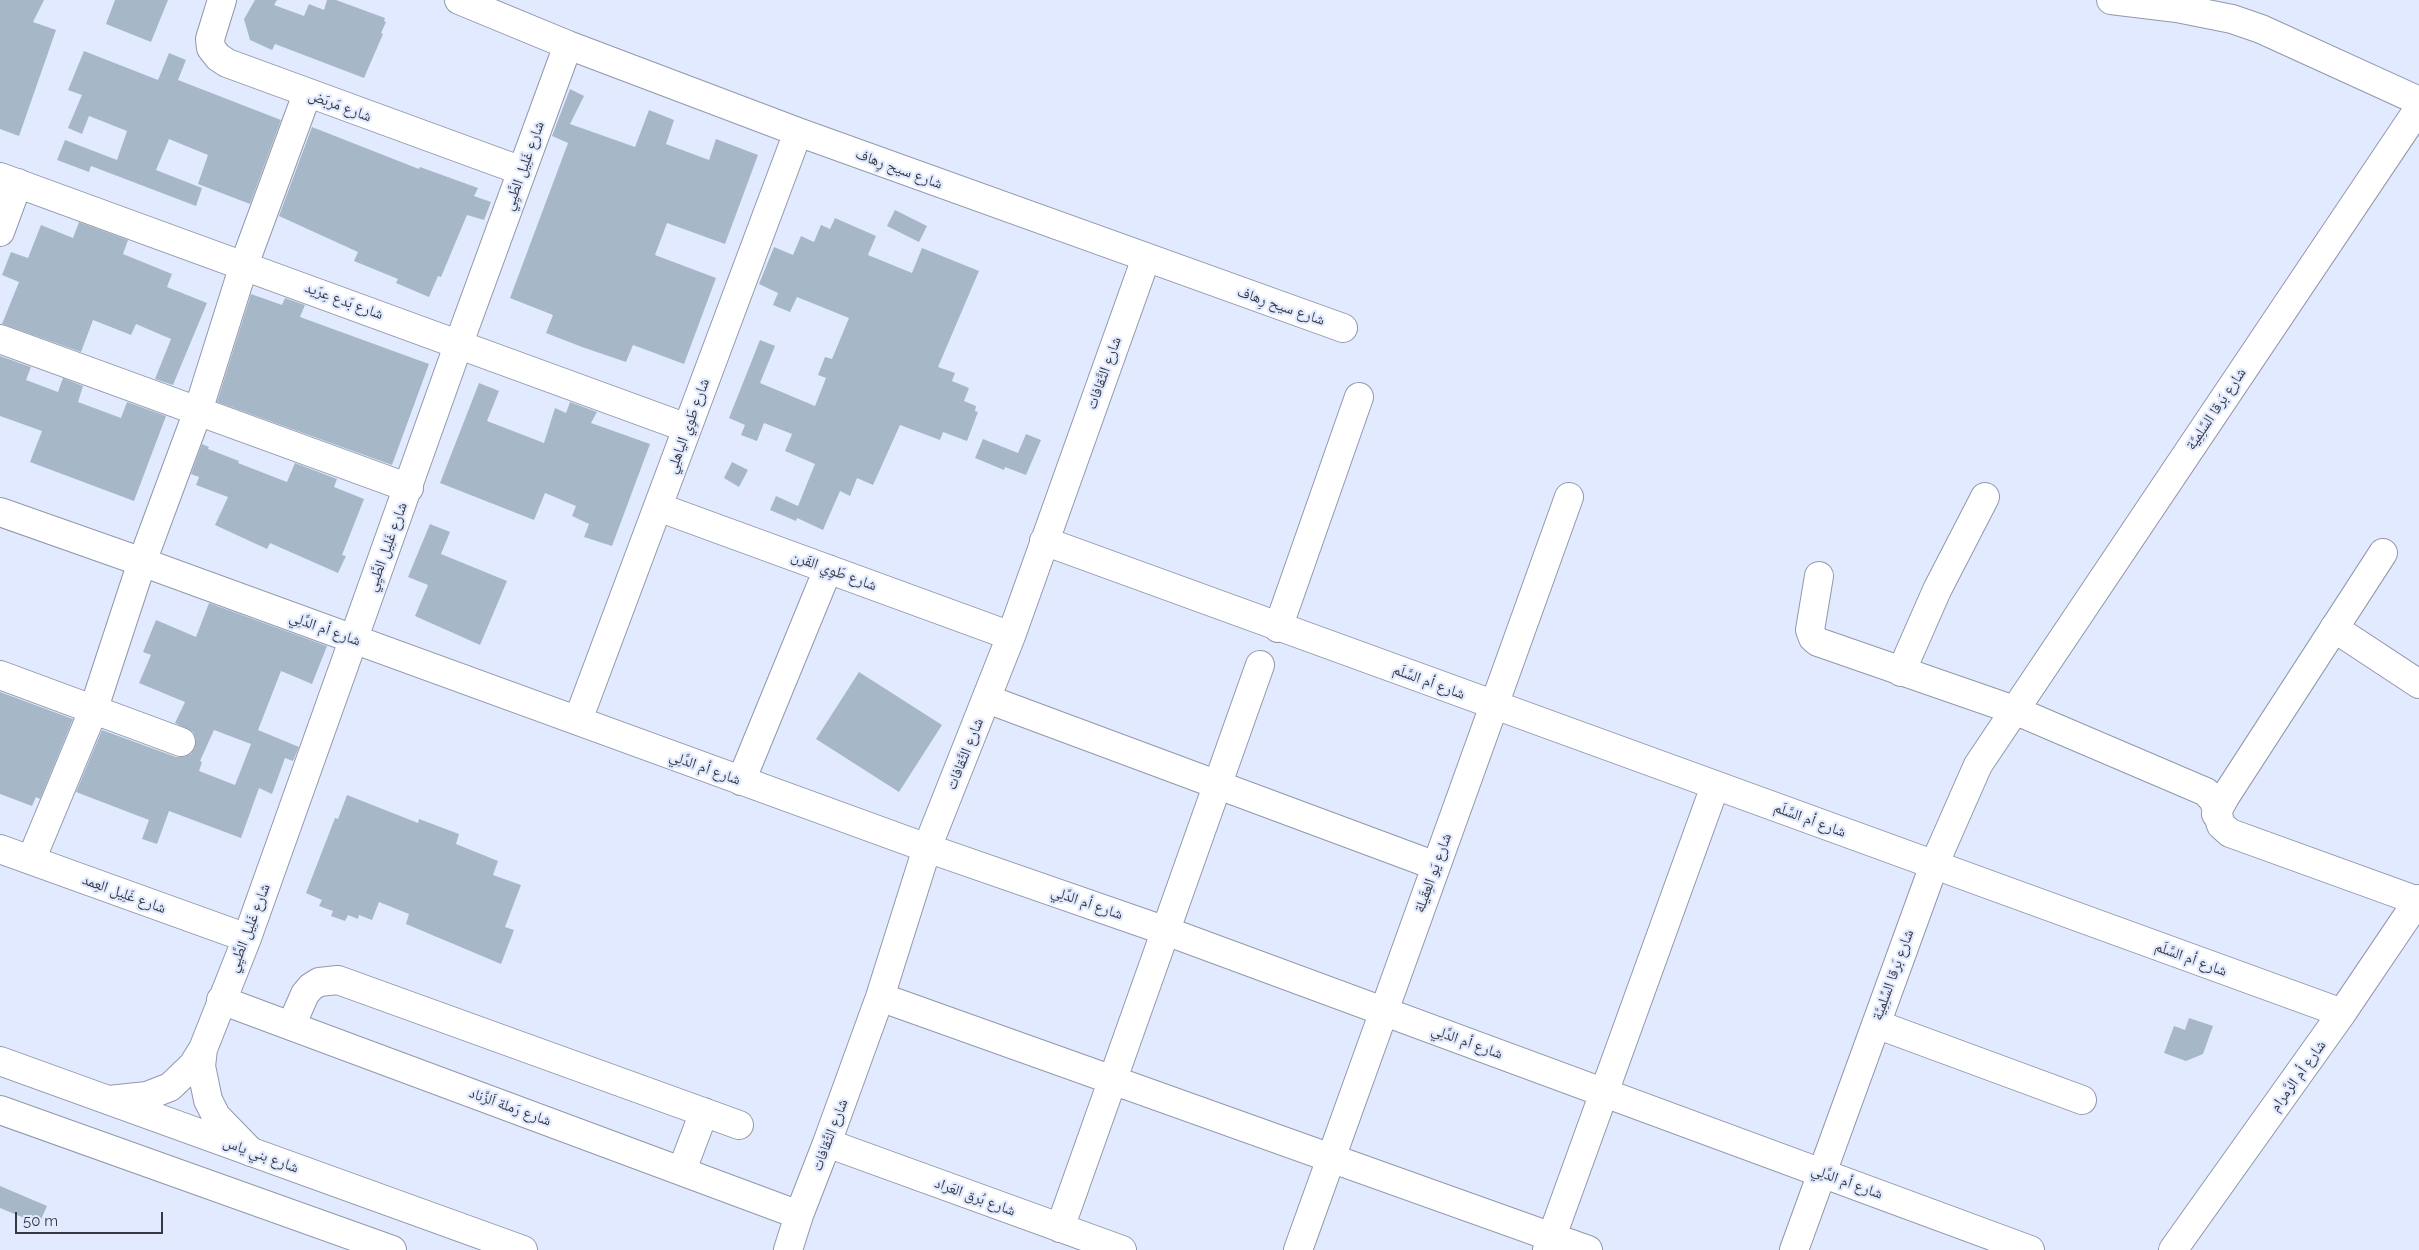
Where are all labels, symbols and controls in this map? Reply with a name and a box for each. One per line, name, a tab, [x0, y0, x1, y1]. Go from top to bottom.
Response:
street label: شارع مَربَض	[306, 86, 374, 126]
street label: شارع غَلِيل الطَّيِي	[500, 119, 548, 213]
street label: شارع سيح رِهاف	[853, 145, 945, 193]
street label: شارع بَدع عِرَيد	[302, 278, 386, 324]
street label: شارع سيح رِهاف	[1235, 283, 1327, 329]
street label: شارع الثَّقافات	[1083, 334, 1125, 412]
street label: شارع بَرقا السِّلِمِيَّة	[2182, 365, 2250, 453]
street label: شارع طَوِي الياهلِي	[662, 376, 714, 476]
street label: شارع غَلِيل الطَّيِي	[363, 500, 411, 594]
street label: شارع طَوِي القَرن	[789, 547, 879, 595]
street label: شارع أم الدِّلِي	[287, 608, 363, 650]
street label: شارع أم السَّلَم	[1391, 661, 1467, 703]
street label: شارع الثَّقافات	[942, 716, 988, 792]
street label: شارع أم الدِّلِي	[667, 747, 743, 789]
street label: شارع أم السَّلَم	[1772, 799, 1848, 841]
street label: شارع يَو العِقَيلة	[1410, 831, 1456, 915]
street label: شارع غَلِيل العِمد	[80, 871, 168, 917]
street label: شارع غَلِيل الطَّيِي	[224, 881, 274, 975]
street label: شارع أم الدِّلِي	[1049, 882, 1125, 924]
street label: شارع بَرقا السِّلِمِيَّة	[1868, 927, 1918, 1023]
street label: شارع أم السَّلَم	[2153, 938, 2229, 980]
street label: شارع أم الدِّلِي	[1429, 1021, 1505, 1063]
street label: شارع أم الرَّمرام	[2266, 1037, 2330, 1115]
street label: شارع رَملة اَلزِّناد	[466, 1084, 554, 1130]
street label: شارع الثَّقافات	[808, 1096, 852, 1174]
street label: شارع بني ياس	[221, 1133, 301, 1177]
street label: شارع أم الدِّلِي	[1809, 1161, 1885, 1203]
street label: شارع بُرق العَراد	[932, 1174, 1018, 1220]
scale bar	[18, 1202, 165, 1234]
text: 50 m	[23, 1212, 58, 1230]

